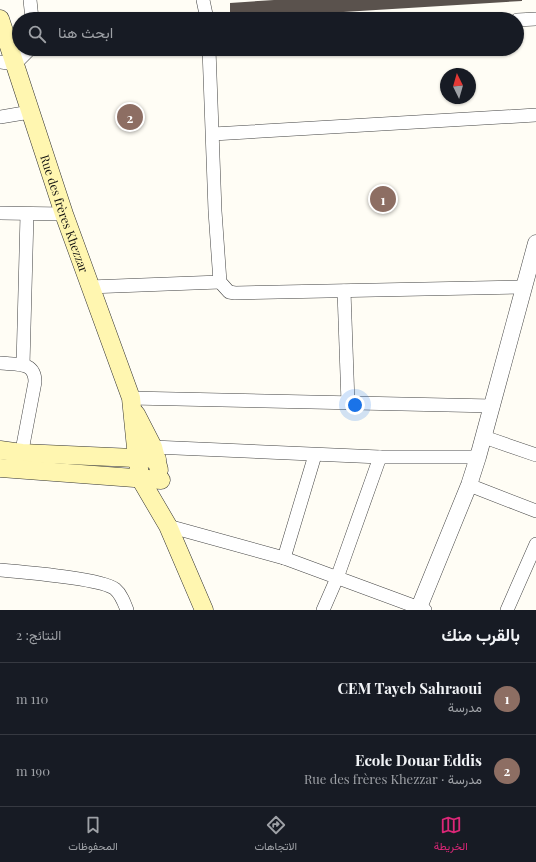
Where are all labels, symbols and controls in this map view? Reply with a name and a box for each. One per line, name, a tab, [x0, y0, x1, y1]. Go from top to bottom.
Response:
search box	[12, 12, 524, 56]
text: ابحث هنا	[58, 22, 113, 42]
icon: search	[26, 23, 48, 45]
north arrow	[440, 68, 476, 104]
pin: 2	[117, 102, 143, 132]
street label: Rue des frères Khezzar	[37, 152, 93, 275]
pin: 1	[370, 184, 396, 214]
your location	[345, 395, 365, 415]
text: بالقرب منك	[441, 623, 520, 645]
text: النتائج: 2	[16, 626, 61, 643]
text: CEM Tayeb Sahraoui	[337, 678, 482, 698]
text: 110 m	[16, 690, 48, 707]
text: 1	[505, 690, 510, 707]
text: مدرسة	[448, 698, 482, 715]
text: Ecole Douar Eddis	[355, 750, 482, 770]
text: 190 m	[16, 762, 50, 779]
text: 2	[504, 762, 510, 779]
text: مدرسة · Rue des frères Khezzar	[304, 770, 482, 787]
tab: المحفوظات	[68, 814, 118, 856]
tab: الاتجاهات	[254, 814, 297, 856]
tab: الخريطة	[434, 814, 468, 856]

